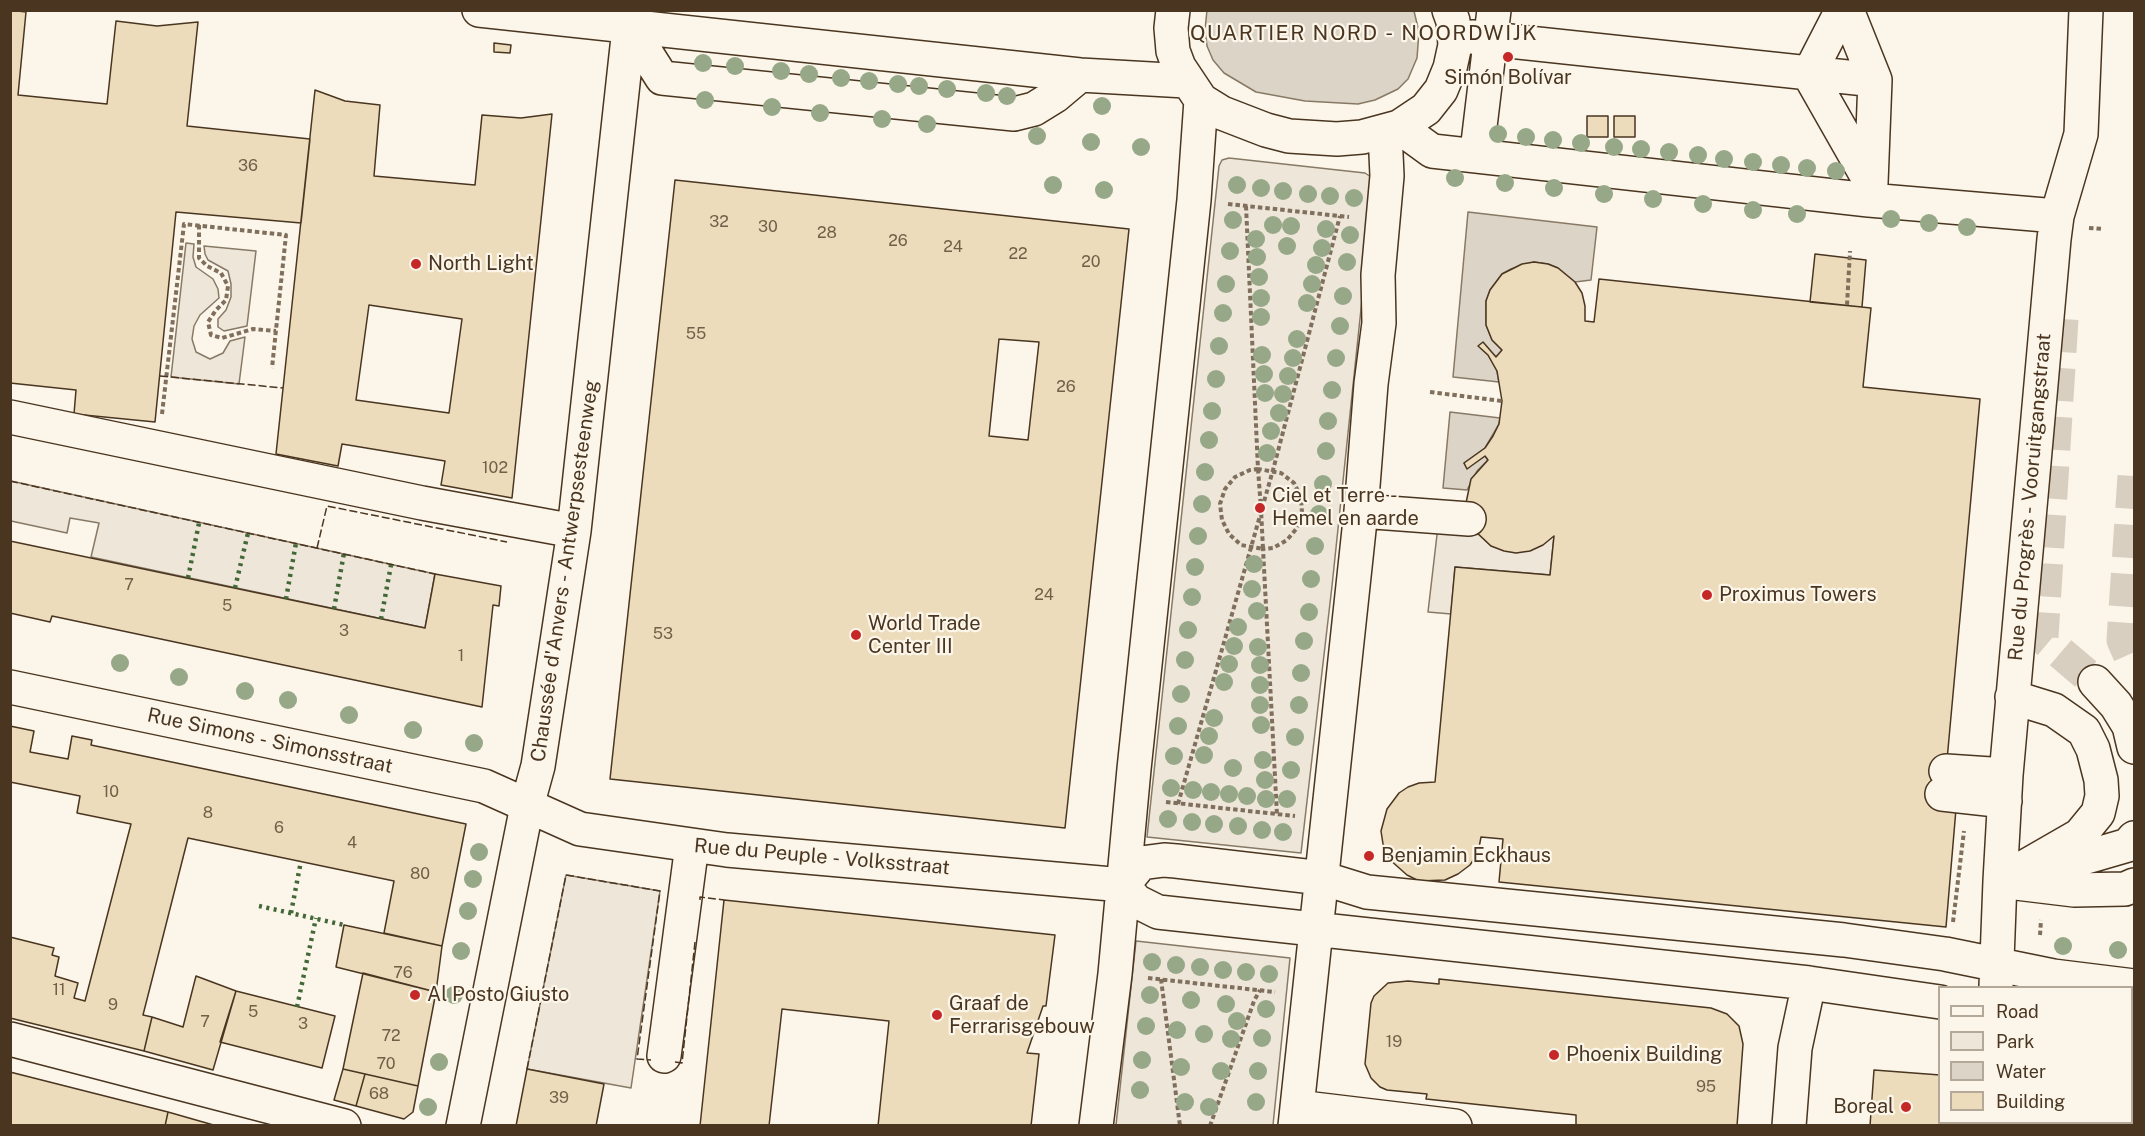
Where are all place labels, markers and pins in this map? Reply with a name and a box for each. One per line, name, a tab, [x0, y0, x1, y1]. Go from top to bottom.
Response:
marker: Simón Bolívar	[1501, 50, 1515, 64]
place label: Simón Bolívar	[1444, 66, 1572, 90]
place label: North Light	[428, 252, 534, 276]
marker: North Light	[409, 257, 423, 271]
place label: Ciel et Terre - Hemel en aarde	[1272, 484, 1419, 531]
marker: Ciel et Terre - Hemel en aarde	[1253, 501, 1267, 515]
place label: Proximus Towers	[1719, 583, 1877, 607]
marker: Proximus Towers	[1700, 588, 1714, 602]
place label: World Trade Center III	[868, 612, 981, 659]
marker: World Trade Center III	[849, 628, 863, 642]
place label: Benjamin Eckhaus	[1381, 844, 1551, 868]
marker: Benjamin Eckhaus	[1362, 849, 1376, 863]
place label: Al Posto Giusto	[427, 983, 569, 1007]
marker: Al Posto Giusto	[408, 988, 422, 1002]
place label: Graaf de Ferrarisgebouw	[949, 992, 1095, 1039]
marker: Graaf de Ferrarisgebouw	[930, 1008, 944, 1022]
place label: Phoenix Building	[1566, 1043, 1722, 1067]
marker: Phoenix Building	[1547, 1048, 1561, 1062]
place label: Boreal	[1833, 1095, 1894, 1119]
marker: Boreal	[1899, 1100, 1913, 1114]

